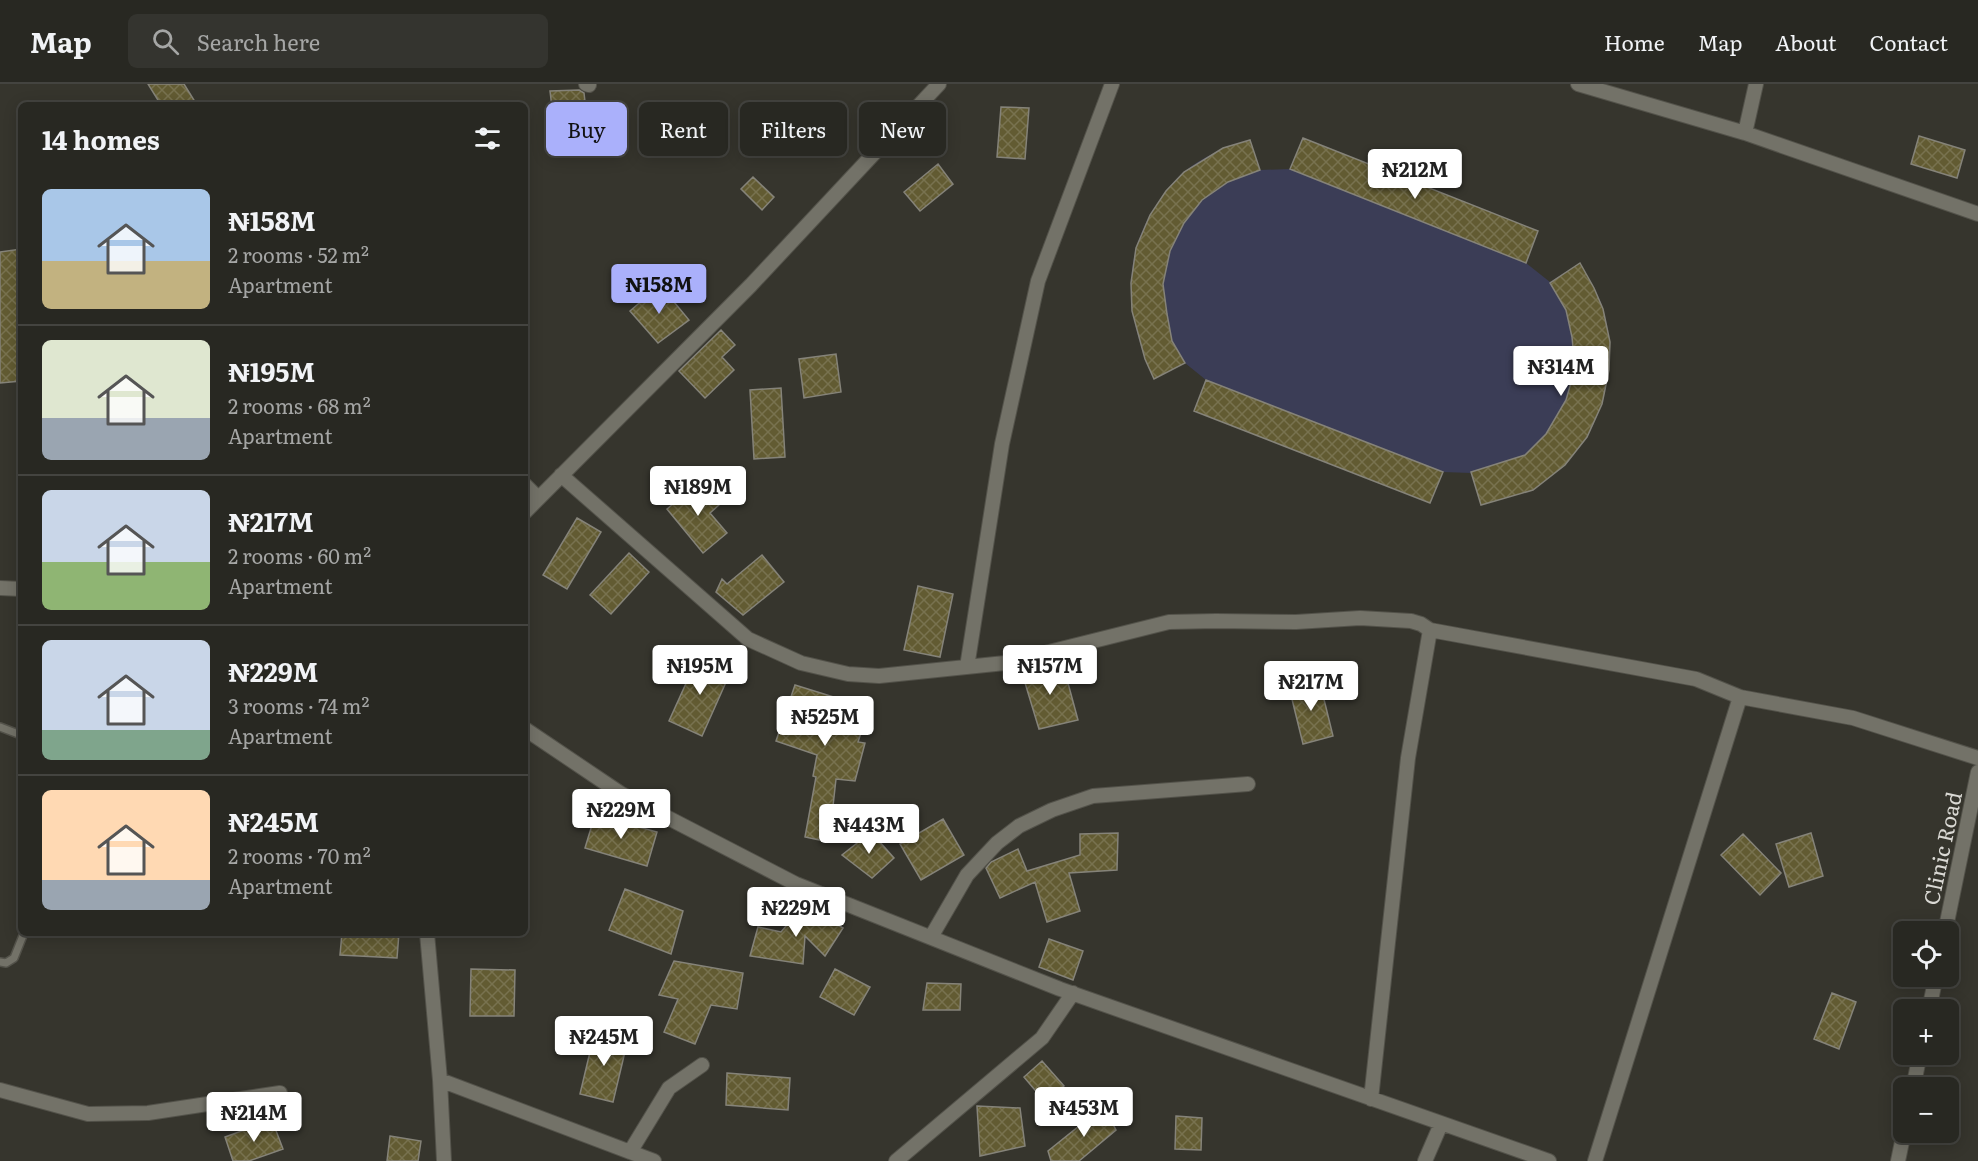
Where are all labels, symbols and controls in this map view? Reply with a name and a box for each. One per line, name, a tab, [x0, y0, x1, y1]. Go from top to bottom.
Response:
search box	[128, 14, 548, 68]
text: Map	[30, 20, 92, 62]
icon: search	[149, 25, 182, 58]
text: Search here	[197, 25, 320, 58]
text: Home	[1604, 26, 1665, 57]
text: Map	[1698, 26, 1742, 57]
text: About	[1775, 26, 1837, 57]
text: Contact	[1870, 26, 1948, 57]
chip: Buy	[546, 102, 627, 156]
chip: Rent	[639, 102, 728, 156]
chip: Filters	[740, 102, 847, 156]
chip: New	[859, 102, 946, 156]
text: 14 homes	[42, 119, 160, 158]
icon: filters	[471, 122, 504, 155]
pin: ₦212M	[1373, 149, 1457, 200]
text: ₦212M	[1382, 153, 1448, 183]
text: ₦158M	[228, 200, 316, 239]
icon: home	[90, 213, 162, 285]
text: 2 rooms · 52 m²	[228, 239, 369, 269]
pin: ₦158M	[617, 264, 701, 315]
text: ₦158M	[625, 268, 693, 298]
text: Apartment	[228, 269, 333, 299]
pin: ₦314M	[1519, 346, 1603, 397]
text: ₦314M	[1527, 350, 1595, 380]
text: ₦195M	[228, 351, 315, 390]
icon: home	[90, 364, 162, 436]
text: 2 rooms · 68 m²	[228, 390, 371, 420]
text: Apartment	[228, 420, 333, 450]
pin: ₦189M	[656, 466, 740, 517]
text: ₦189M	[664, 470, 732, 500]
text: ₦217M	[228, 501, 314, 540]
icon: home	[90, 514, 162, 586]
text: 2 rooms · 60 m²	[228, 540, 371, 570]
text: Apartment	[228, 570, 333, 600]
pin: ₦195M	[658, 645, 742, 696]
pin: ₦157M	[1008, 645, 1092, 696]
text: ₦195M	[666, 649, 734, 679]
text: ₦157M	[1017, 649, 1083, 679]
text: ₦229M	[228, 651, 318, 690]
pin: ₦217M	[1269, 661, 1353, 712]
icon: home	[90, 664, 162, 736]
text: ₦217M	[1278, 665, 1344, 695]
text: 3 rooms · 74 m²	[228, 690, 369, 720]
pin: ₦525M	[783, 696, 867, 747]
text: ₦525M	[791, 700, 859, 730]
text: Apartment	[228, 720, 333, 750]
street label: Clinic Road	[1914, 788, 1968, 907]
pin: ₦229M	[579, 789, 663, 840]
text: ₦229M	[586, 793, 656, 823]
text: ₦245M	[228, 801, 319, 840]
pin: ₦443M	[827, 804, 911, 855]
text: ₦443M	[833, 808, 905, 838]
icon: home	[90, 814, 162, 886]
text: 2 rooms · 70 m²	[228, 840, 371, 870]
text: Apartment	[228, 870, 333, 900]
pin: ₦229M	[754, 887, 838, 938]
text: ₦229M	[761, 891, 831, 921]
map controls	[1893, 921, 1959, 1143]
button: locate	[1893, 921, 1959, 987]
button: +	[1893, 999, 1959, 1065]
pin: ₦245M	[562, 1016, 646, 1067]
text: ₦245M	[569, 1020, 639, 1050]
button: −	[1893, 1077, 1959, 1143]
pin: ₦453M	[1042, 1087, 1126, 1138]
text: ₦453M	[1049, 1091, 1119, 1121]
pin: ₦214M	[212, 1092, 296, 1143]
text: ₦214M	[221, 1096, 287, 1126]

